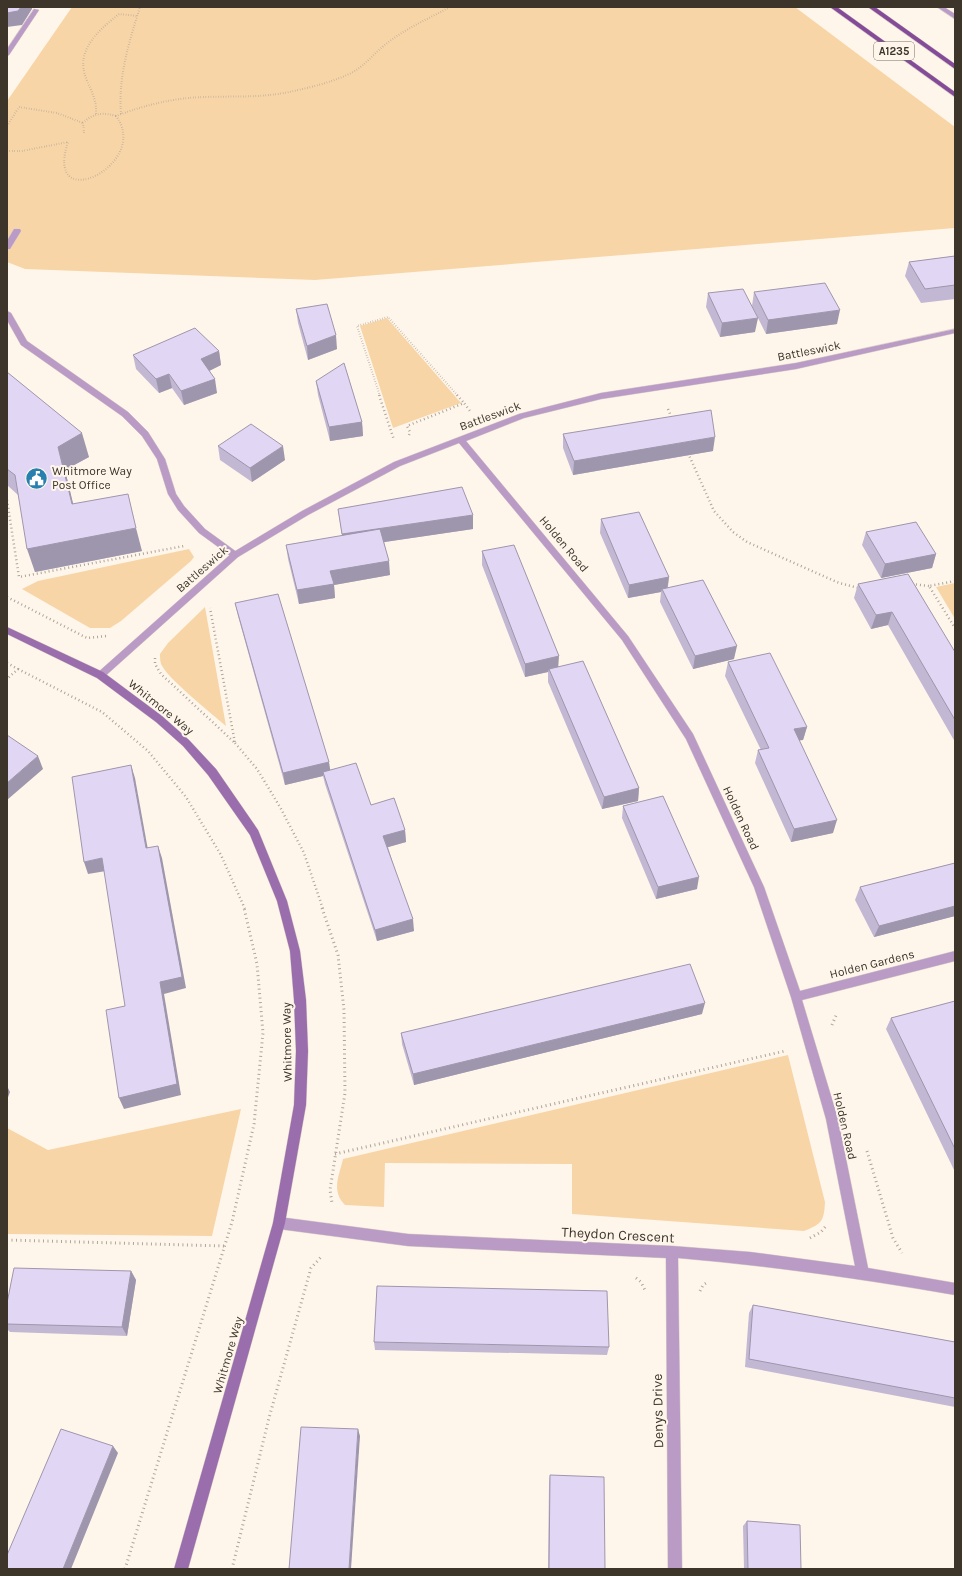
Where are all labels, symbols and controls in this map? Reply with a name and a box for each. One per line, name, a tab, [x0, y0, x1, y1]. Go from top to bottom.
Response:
road number: A1235	[874, 42, 914, 60]
street label: Battleswick	[776, 338, 842, 364]
street label: Battleswick	[457, 398, 523, 434]
place label: Whitmore Way Post Office	[52, 464, 132, 492]
public building icon: Whitmore Way Post Office	[24, 465, 50, 491]
street label: Holden Road	[536, 513, 592, 575]
street label: Battleswick	[173, 543, 231, 595]
street label: Whitmore Way	[126, 676, 197, 738]
street label: Holden Road	[720, 784, 762, 852]
street label: Holden Gardens	[828, 947, 916, 981]
street label: Whitmore Way	[279, 1002, 295, 1082]
street label: Holden Road	[830, 1091, 860, 1161]
street label: Theydon Crescent	[561, 1224, 675, 1246]
street label: Whitmore Way	[210, 1314, 246, 1395]
street label: Denys Drive	[649, 1373, 667, 1449]

